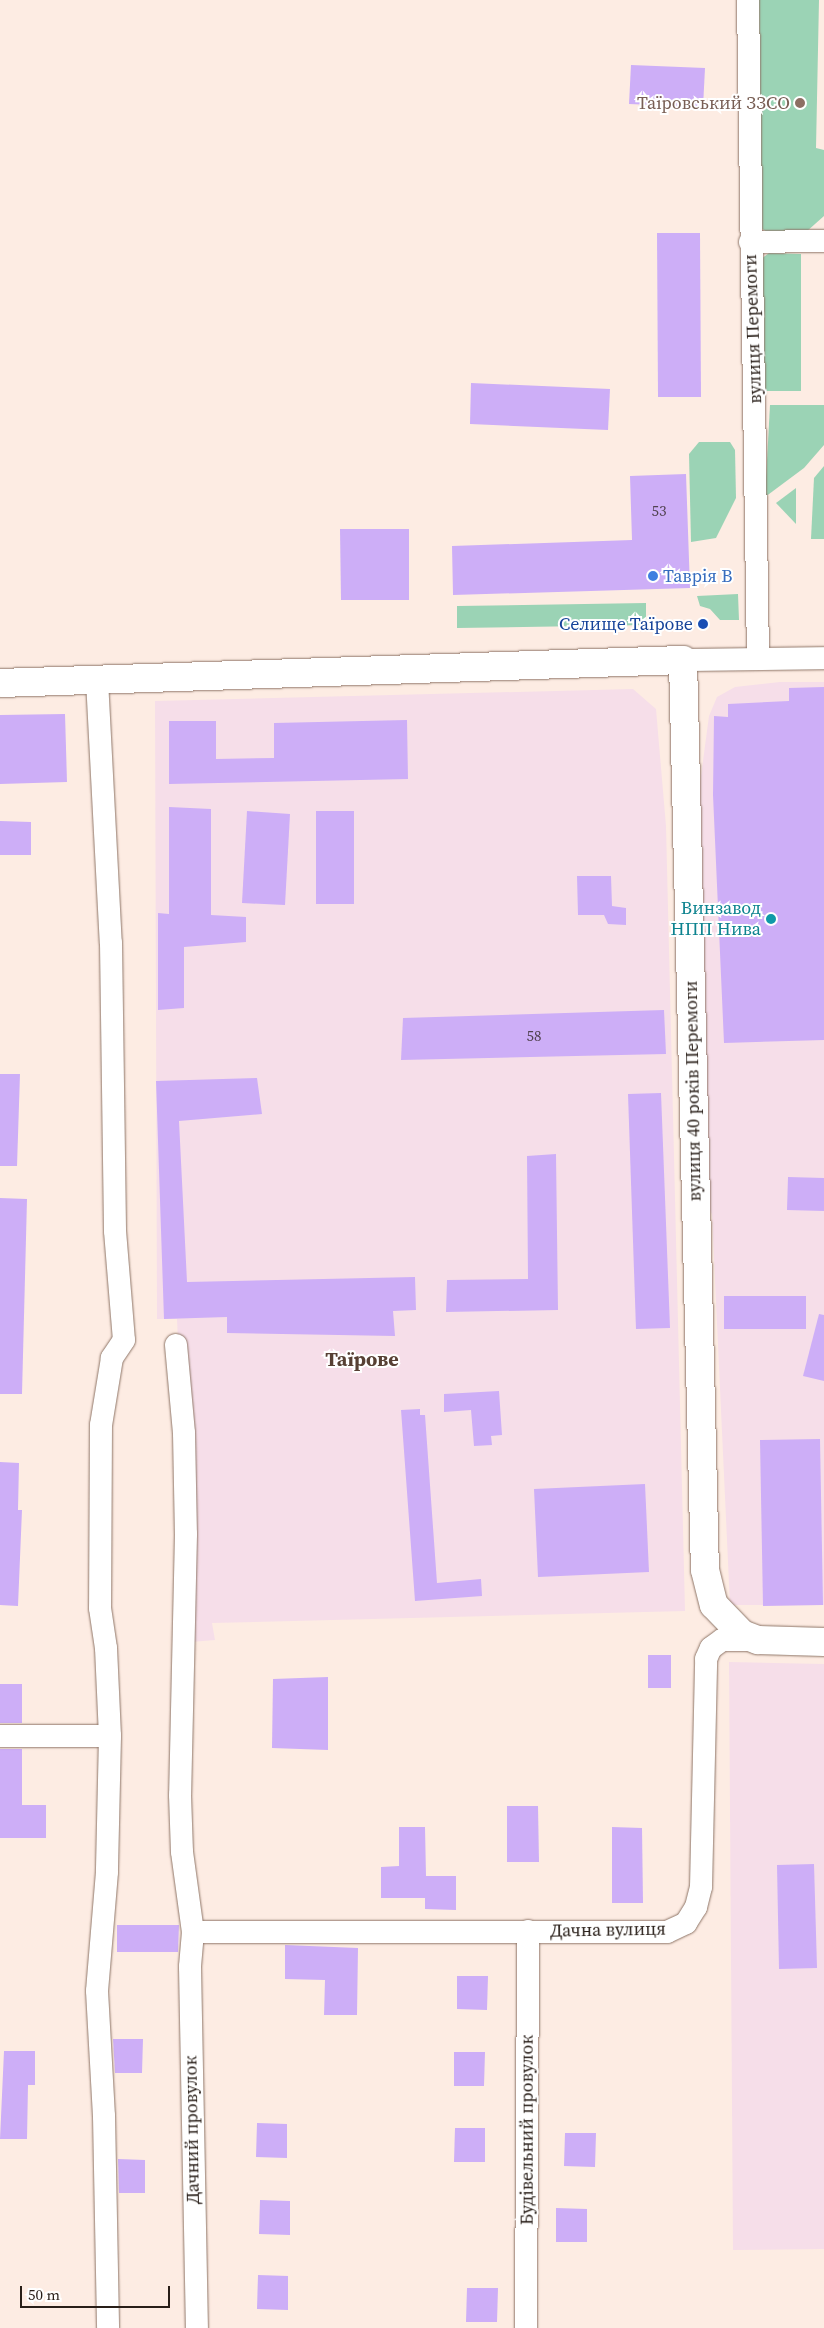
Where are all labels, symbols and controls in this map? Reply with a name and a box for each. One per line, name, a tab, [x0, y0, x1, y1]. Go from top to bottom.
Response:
place label: Таїровський ЗЗСО	[637, 92, 790, 114]
marker: Таїровський ЗЗСО	[794, 97, 806, 109]
street label: вулиця Перемоги	[740, 254, 766, 404]
house number: 53	[652, 502, 666, 520]
place label: Таврія В	[663, 565, 732, 587]
marker: Таврія В	[647, 570, 659, 582]
place label: Селище Таїрове	[559, 613, 693, 635]
marker: Селище Таїрове	[697, 618, 709, 630]
place label: Винзавод НПП Нива	[670, 898, 761, 941]
marker: Винзавод НПП Нива	[765, 913, 777, 925]
street label: вулиця 40 років Перемоги	[680, 980, 706, 1202]
house number: 58	[527, 1027, 541, 1045]
district label: Таїрове	[325, 1347, 399, 1371]
street label: Дачна вулиця	[550, 1918, 666, 1942]
street label: Будівельний провулок	[516, 2035, 538, 2225]
street label: Дачний провулок	[180, 2056, 204, 2204]
scale bar	[22, 2276, 172, 2308]
text: 50 m	[28, 2284, 60, 2305]

